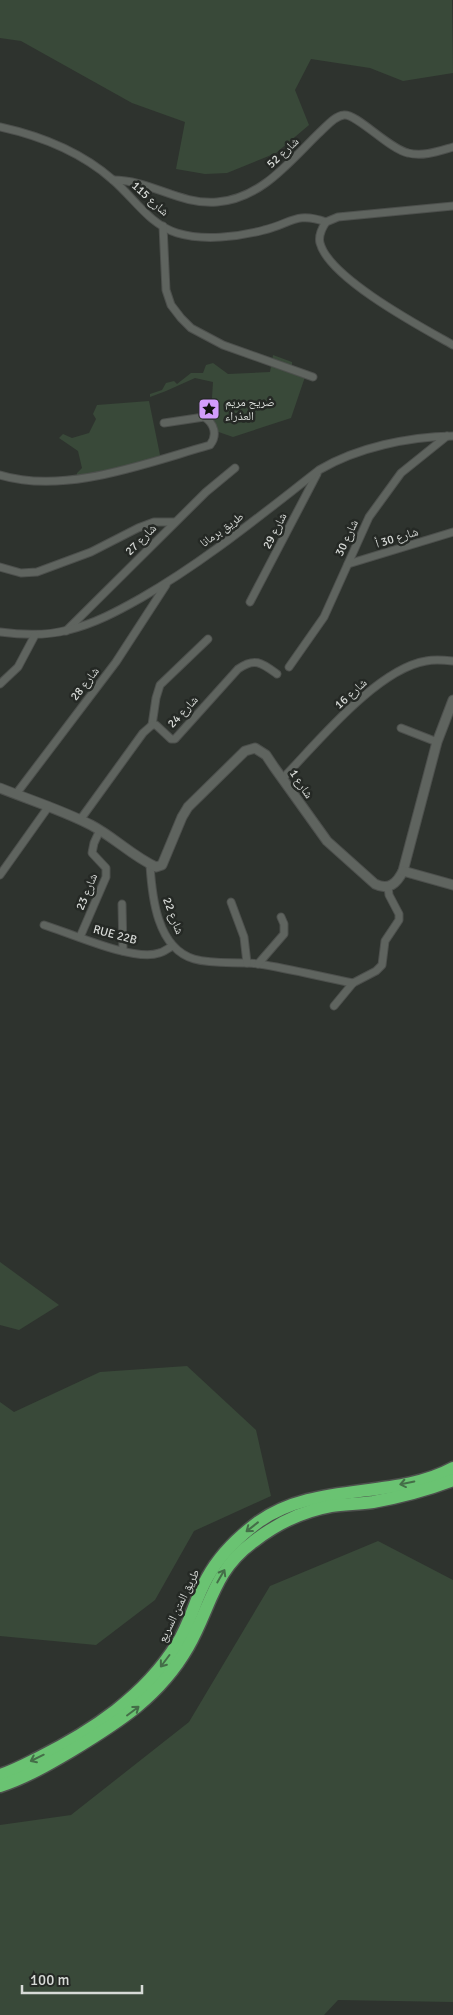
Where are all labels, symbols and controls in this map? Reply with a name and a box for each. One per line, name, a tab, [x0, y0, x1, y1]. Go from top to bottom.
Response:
street label: شارع 52	[264, 134, 302, 172]
street label: شارع 115	[128, 178, 172, 220]
place label: ضريح مريم العذراء	[225, 395, 275, 424]
place icon: ضريح مريم العذراء	[197, 397, 221, 421]
street label: طريق برمانا	[197, 509, 247, 551]
street label: شارع 29	[260, 510, 290, 552]
street label: شارع 30	[332, 517, 362, 559]
street label: شارع 27	[122, 521, 160, 559]
street label: شارع 30 أ	[373, 524, 420, 552]
street label: شارع 28	[67, 664, 103, 704]
street label: شارع 16	[332, 676, 370, 712]
street label: شارع 24	[164, 693, 202, 731]
street label: شارع 1	[286, 767, 316, 802]
street label: شارع 23	[73, 871, 101, 913]
street label: شارع 22	[159, 895, 187, 937]
street label: RUE 22B	[91, 922, 139, 948]
one-way arrow	[399, 1479, 415, 1488]
one-way arrow	[246, 1521, 259, 1532]
street label: طريق المتن السريع	[155, 1567, 203, 1645]
one-way arrow	[216, 1570, 226, 1584]
one-way arrow	[160, 1654, 170, 1668]
one-way arrow	[126, 1705, 139, 1716]
one-way arrow	[29, 1753, 44, 1763]
scale bar	[22, 1962, 142, 1994]
text: 100 m	[30, 1971, 70, 1989]

